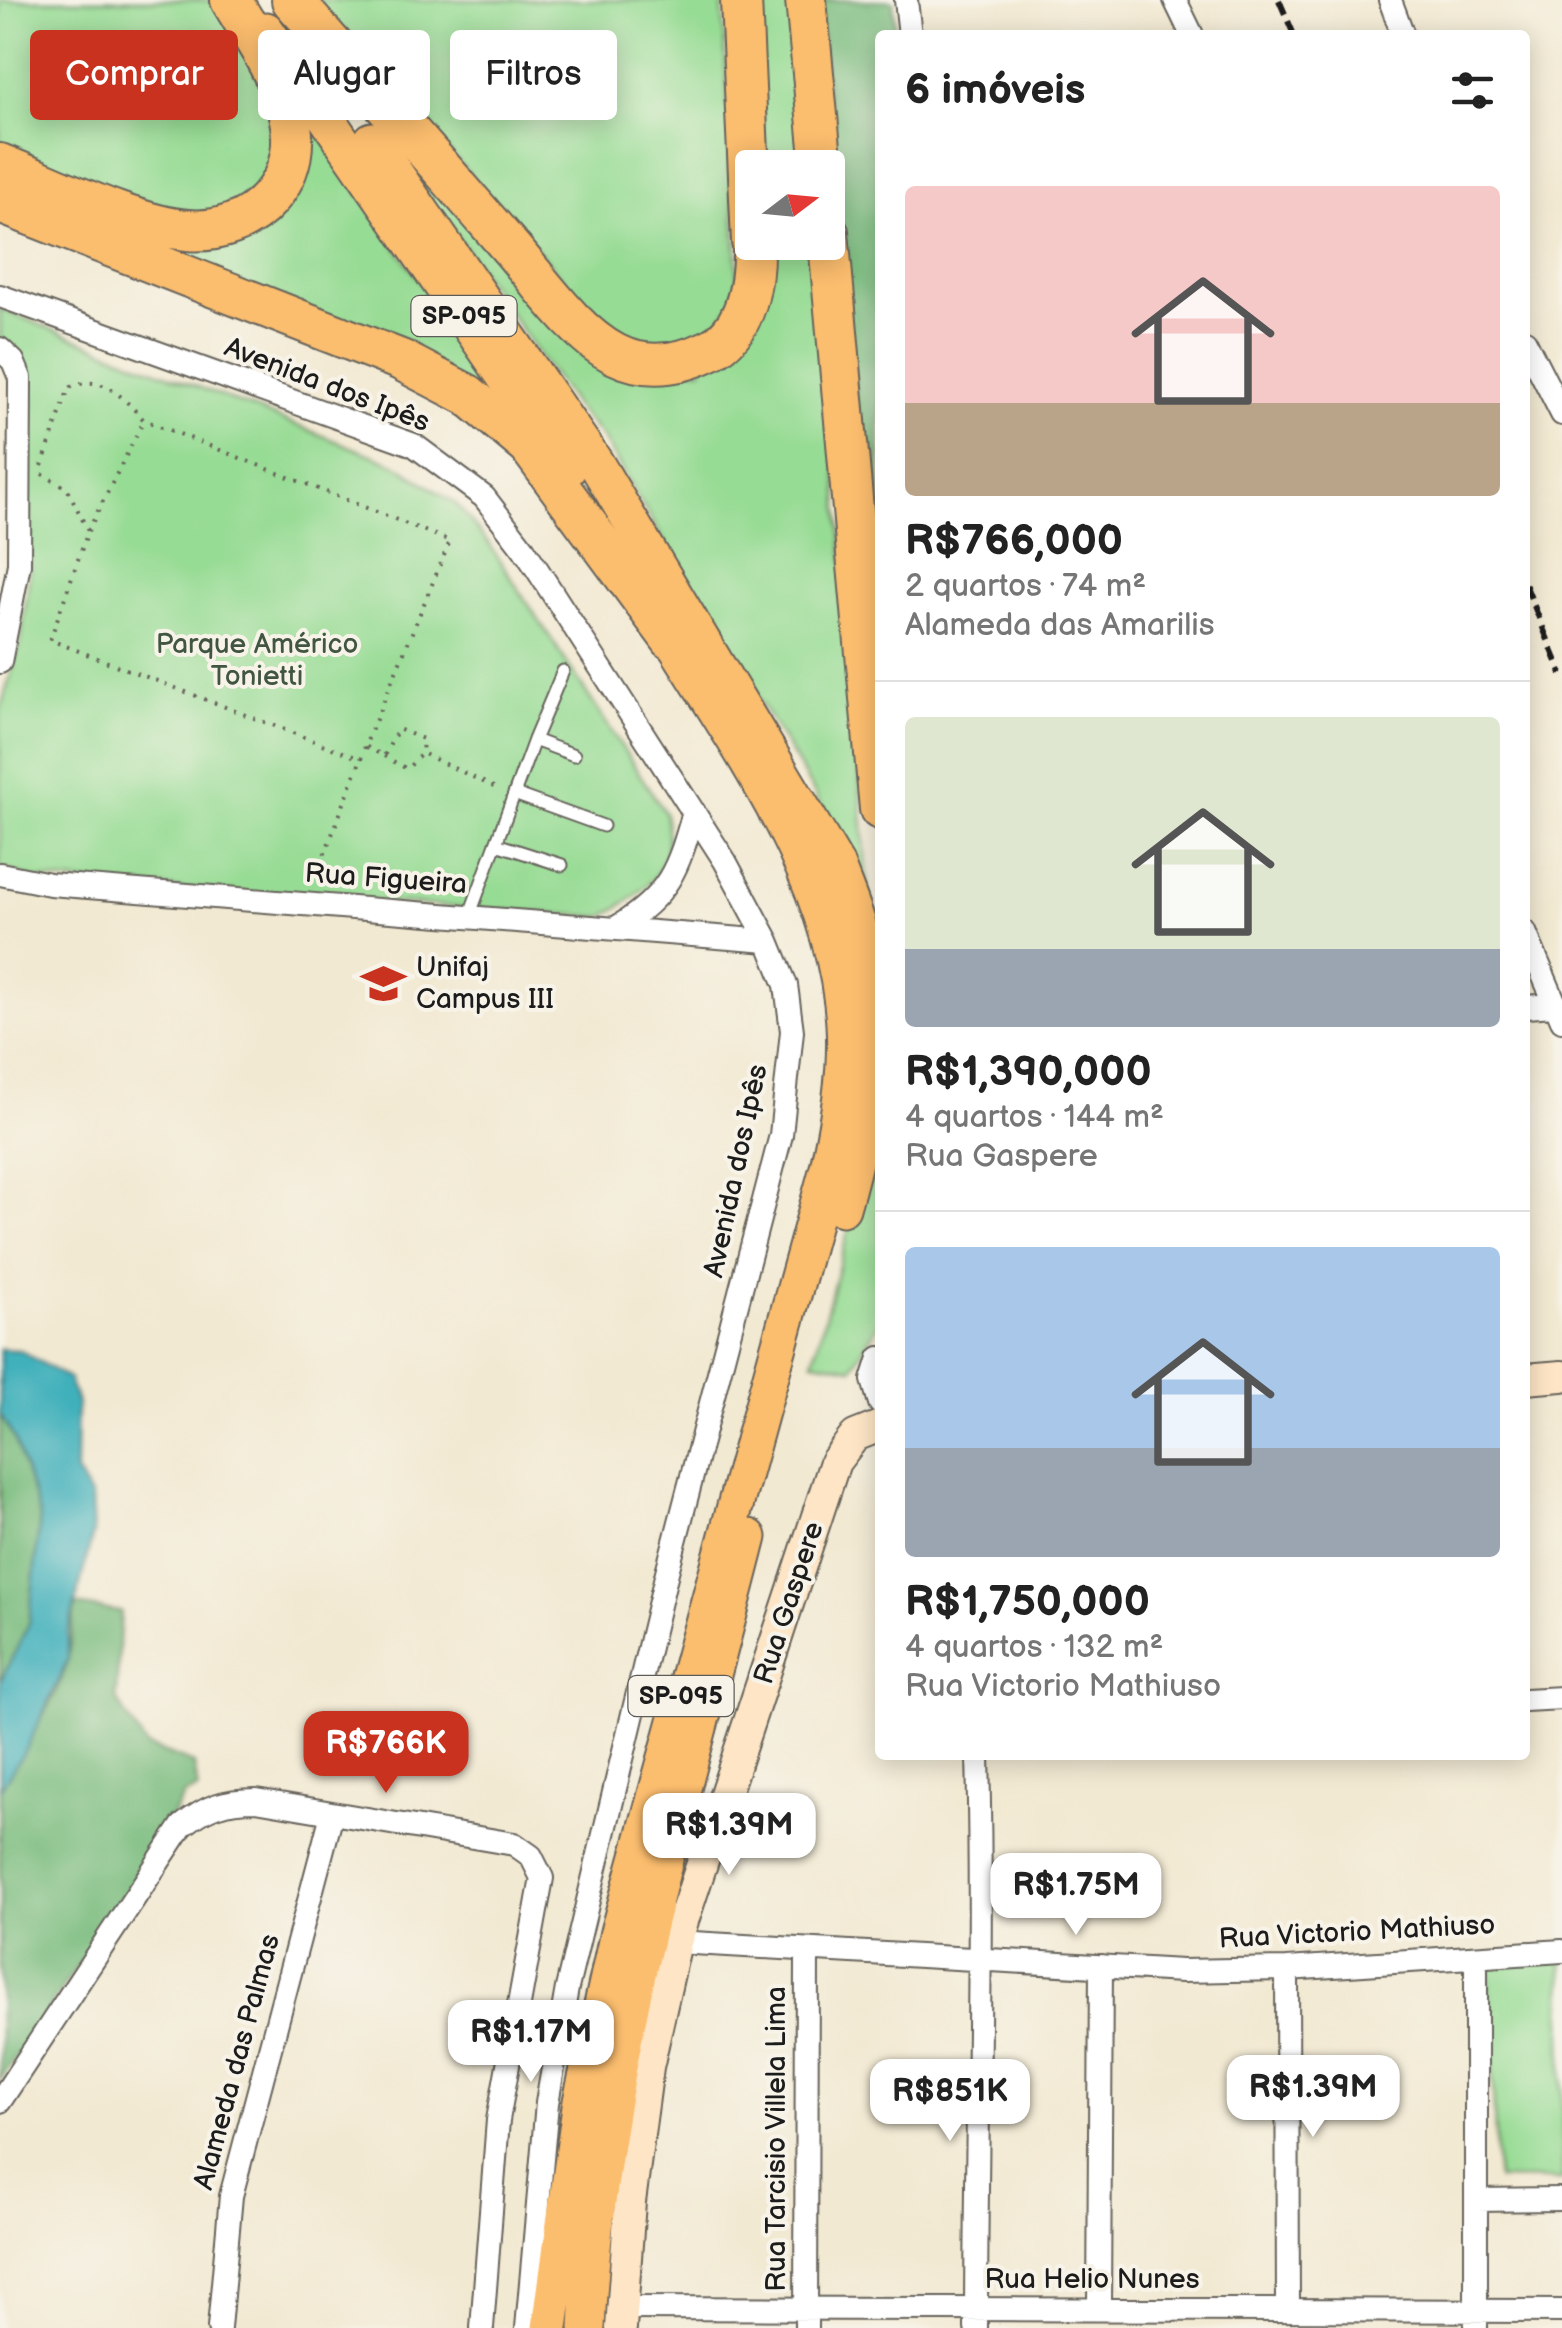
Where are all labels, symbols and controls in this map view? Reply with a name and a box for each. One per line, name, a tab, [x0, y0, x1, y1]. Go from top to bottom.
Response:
chip: Comprar	[30, 30, 238, 120]
chip: Alugar	[258, 30, 430, 120]
chip: Filtros	[450, 30, 617, 120]
icon: filters	[1445, 63, 1500, 118]
text: 6 imóveis	[905, 65, 1085, 116]
north arrow	[735, 150, 845, 260]
map controls	[735, 150, 845, 260]
icon: home	[1113, 251, 1293, 431]
road number: SP-095	[412, 296, 516, 336]
street label: Avenida dos Ipês	[220, 331, 434, 439]
text: R$766,000	[905, 516, 1123, 567]
text: 2 quartos · 74 m²	[905, 567, 1146, 606]
text: Alameda das Amarilis	[905, 606, 1215, 645]
park label: Parque Américo Tonietti	[156, 628, 358, 693]
icon: home	[1113, 782, 1293, 962]
street label: Rua Figueira	[304, 857, 468, 901]
place label: Unifaj Campus III	[416, 951, 554, 1016]
school or university icon: Unifaj Campus III	[359, 959, 407, 1007]
text: R$1,390,000	[905, 1047, 1152, 1098]
street label: Avenida dos Ipês	[697, 1061, 775, 1281]
text: 4 quartos · 144 m²	[905, 1098, 1164, 1137]
text: Rua Gaspere	[905, 1137, 1098, 1176]
icon: home	[1113, 1312, 1293, 1492]
street label: Rua Gaspere	[747, 1518, 831, 1688]
text: R$1,750,000	[905, 1577, 1150, 1628]
text: 4 quartos · 132 m²	[905, 1628, 1163, 1667]
text: Rua Victorio Mathiuso	[905, 1667, 1221, 1706]
road number: SP-095	[628, 1676, 734, 1716]
pin: R$766K	[305, 1711, 467, 1796]
text: R$766K	[326, 1724, 446, 1763]
pin: R$1.39M	[637, 1793, 821, 1878]
text: R$1.39M	[665, 1806, 793, 1845]
pin: R$1.75M	[984, 1853, 1168, 1938]
text: R$1.75M	[1012, 1866, 1140, 1905]
street label: Rua Victorio Mathiuso	[1218, 1908, 1496, 1956]
street label: Alameda das Palmas	[187, 1931, 287, 2193]
street label: Rua Tarcisio Villela Lima	[760, 1986, 793, 2292]
pin: R$1.17M	[439, 2000, 623, 2085]
text: R$1.17M	[470, 2013, 592, 2052]
pin: R$1.39M	[1221, 2055, 1405, 2140]
pin: R$851K	[869, 2059, 1031, 2144]
text: R$1.39M	[1249, 2068, 1377, 2107]
text: R$851K	[892, 2072, 1008, 2111]
street label: Rua Helio Nunes	[984, 2263, 1200, 2296]

